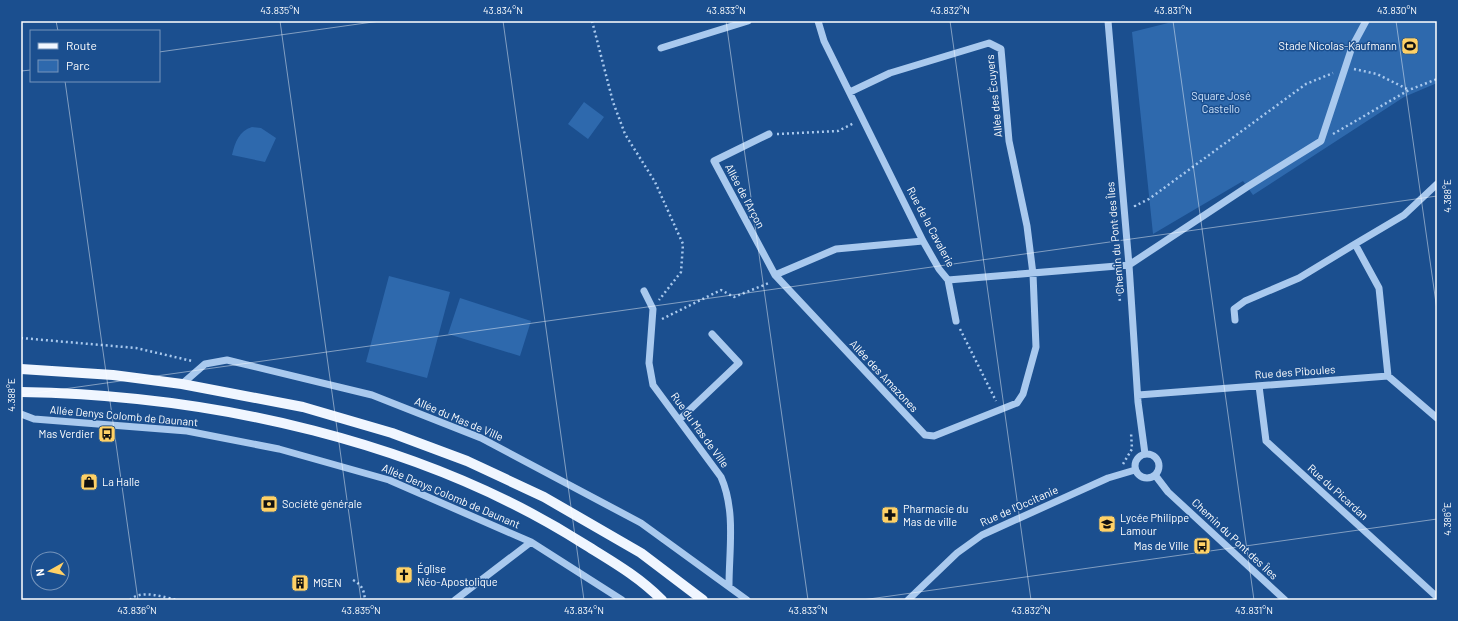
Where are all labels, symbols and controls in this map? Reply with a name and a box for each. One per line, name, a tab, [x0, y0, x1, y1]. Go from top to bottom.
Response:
text: 43.835°N	[260, 4, 300, 16]
text: 43.834°N	[483, 4, 523, 16]
text: 43.833°N	[706, 4, 746, 16]
text: 43.832°N	[930, 4, 970, 16]
text: 43.831°N	[1154, 4, 1192, 16]
text: 43.830°N	[1377, 4, 1417, 16]
legend	[30, 30, 160, 82]
sports icon: Stade Nicolas-Kaufmann	[1400, 36, 1420, 56]
text: Route	[66, 38, 97, 52]
place label: Stade Nicolas-Kaufmann	[1278, 39, 1397, 52]
street label: Allée des Écuyers	[983, 54, 1004, 138]
text: Parc	[66, 58, 90, 72]
park label: Square José Castello	[1191, 89, 1251, 115]
street label: Allée de l'Arçon	[723, 161, 768, 230]
text: 4.388°E	[1441, 179, 1453, 213]
street label: Chemin du Pont des Îles	[1103, 181, 1126, 295]
street label: Rue de la Cavalerie	[905, 184, 958, 269]
street label: Allée des Amazones	[848, 337, 921, 415]
street label: Rue des Piboules	[1254, 362, 1336, 381]
text: 4.388°E	[5, 378, 17, 412]
street label: Rue du Mas de Ville	[669, 389, 732, 470]
street label: Allée du Mas de Ville	[413, 394, 506, 443]
street label: Allée Denys Colomb de Daunant	[49, 403, 199, 428]
bus stop icon: Mas Verdier	[97, 424, 117, 444]
place label: Mas Verdier	[39, 427, 94, 440]
street label: Allée Denys Colomb de Daunant	[380, 461, 522, 531]
street label: Rue du Picardan	[1305, 461, 1371, 522]
shop icon: La Halle	[79, 472, 99, 492]
place label: La Halle	[102, 475, 140, 488]
street label: Rue de l'Occitanie	[978, 482, 1060, 529]
bank icon: Société générale	[259, 494, 279, 514]
street label: Chemin du Pont des Îles	[1190, 495, 1281, 582]
place label: Société générale	[282, 497, 362, 510]
place label: Pharmacie du Mas de ville	[903, 502, 968, 528]
text: 4.386°E	[1441, 502, 1453, 536]
pharmacy icon: Pharmacie du Mas de ville	[880, 505, 900, 525]
place label: Lycée Philippe Lamour	[1120, 511, 1189, 537]
school or university icon: Lycée Philippe Lamour	[1097, 514, 1117, 534]
bus stop icon: Mas de Ville	[1192, 536, 1212, 556]
place label: Mas de Ville	[1134, 539, 1189, 552]
north arrow	[30, 551, 70, 591]
place label: Église Néo-Apostolique	[417, 562, 498, 588]
church icon: Église Néo-Apostolique	[394, 565, 414, 585]
text: N	[33, 568, 47, 577]
building icon: MGEN	[290, 573, 310, 593]
place label: MGEN	[313, 576, 342, 589]
text: 43.836°N	[117, 604, 157, 616]
text: 43.835°N	[341, 604, 381, 616]
text: 43.834°N	[564, 604, 604, 616]
text: 43.833°N	[788, 604, 828, 616]
text: 43.832°N	[1011, 604, 1051, 616]
text: 43.831°N	[1235, 604, 1273, 616]

